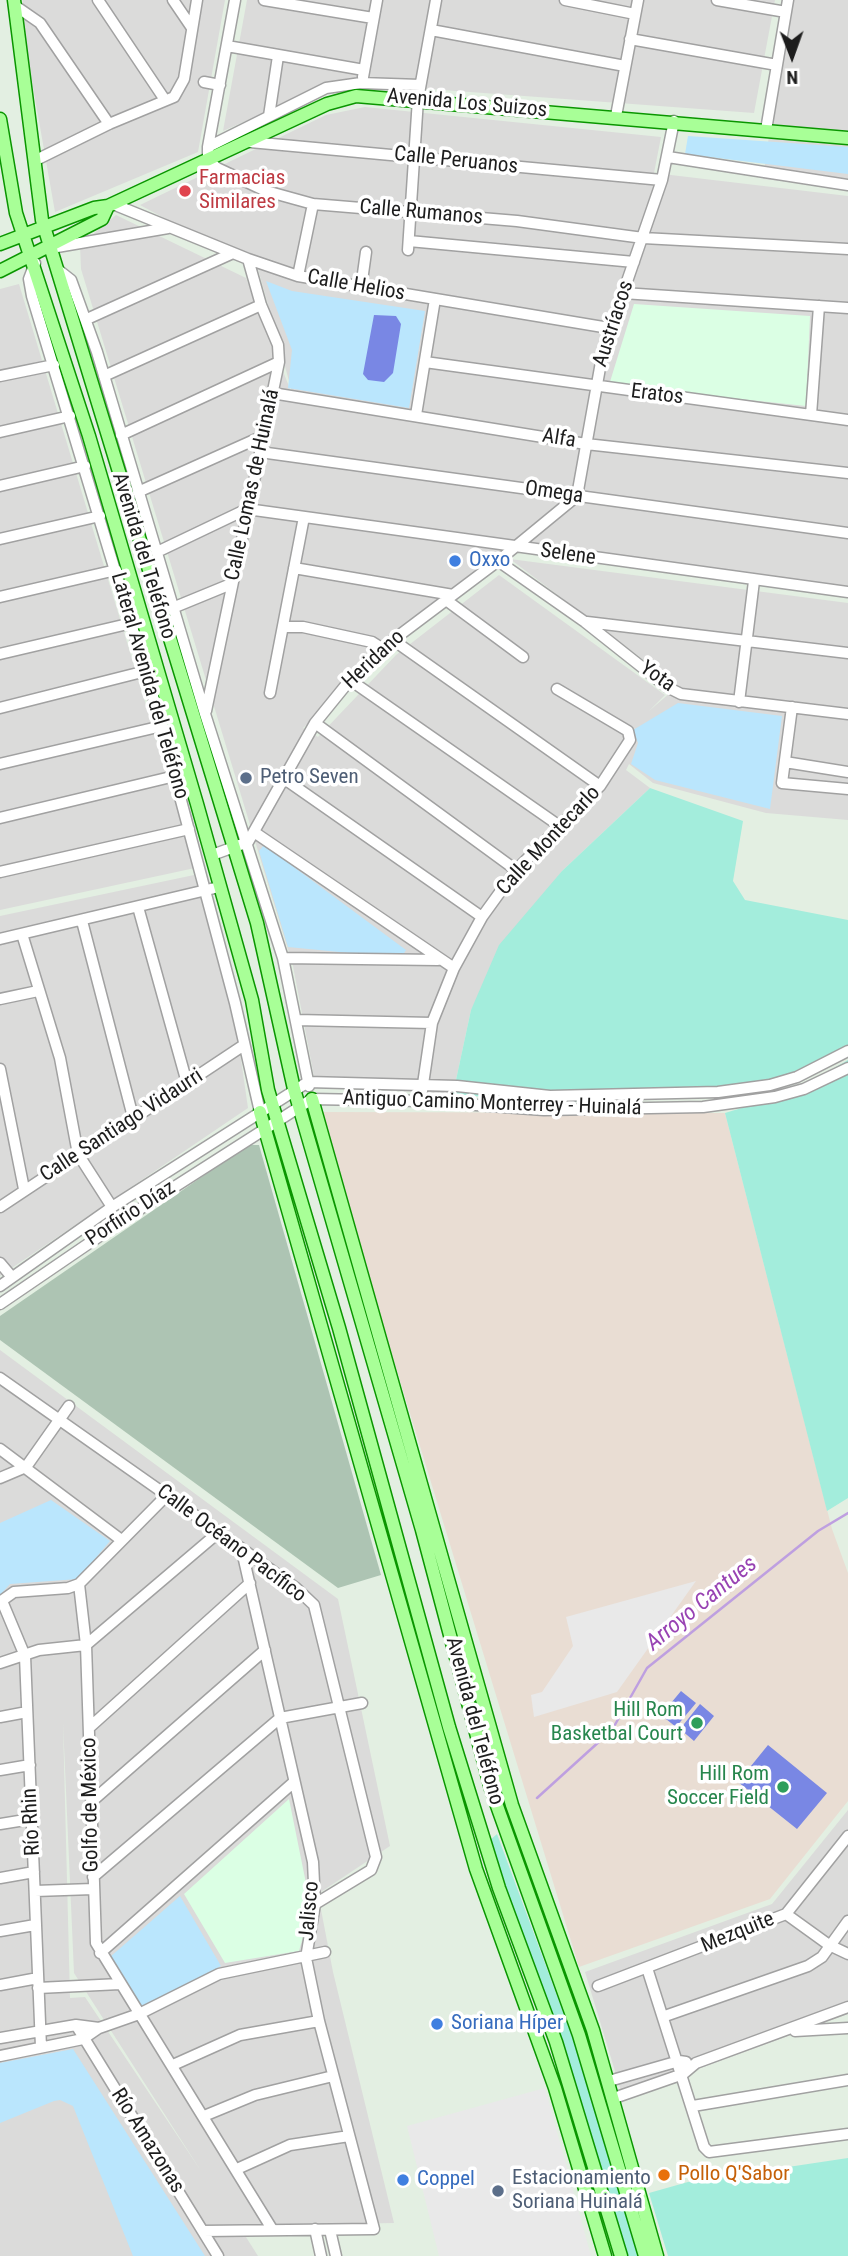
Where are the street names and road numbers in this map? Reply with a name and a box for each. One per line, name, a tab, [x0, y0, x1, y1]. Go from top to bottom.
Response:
street label: Avenida Los Suizos	[386, 84, 548, 124]
street label: Calle Peruanos	[393, 142, 519, 180]
street label: Calle Rumanos	[358, 195, 484, 231]
street label: Calle Helios	[305, 265, 407, 307]
street label: Austríacos	[588, 278, 640, 370]
street label: Eratos	[629, 379, 685, 411]
street label: Calle Lomas de Huinalá	[220, 387, 286, 583]
street label: Alfa	[540, 424, 578, 454]
street label: Avenida del Teléfono	[106, 470, 180, 642]
street label: Omega	[523, 476, 585, 510]
street label: Selene	[539, 539, 597, 571]
street label: Lateral Avenida del Teléfono	[105, 570, 193, 802]
street label: Heridano	[338, 625, 410, 695]
street label: Yota	[635, 656, 679, 698]
street label: Calle Montecarlo	[492, 781, 606, 901]
street label: Calle Santiago Vidaurri	[36, 1064, 208, 1188]
street label: Antiguo Camino Monterrey - Huinalá	[342, 1086, 642, 1122]
street label: Porfirio Díaz	[82, 1176, 180, 1252]
street label: Calle Océano Pacífico	[151, 1480, 311, 1608]
street label: Avenida del Teléfono	[439, 1634, 509, 1808]
street label: Golfo de México	[77, 1737, 105, 1873]
street label: Río Rhin	[18, 1788, 46, 1856]
street label: Jalisco	[295, 1880, 325, 1942]
street label: Mezquite	[698, 1907, 778, 1959]
street label: Río Amazonas	[105, 2084, 189, 2198]

